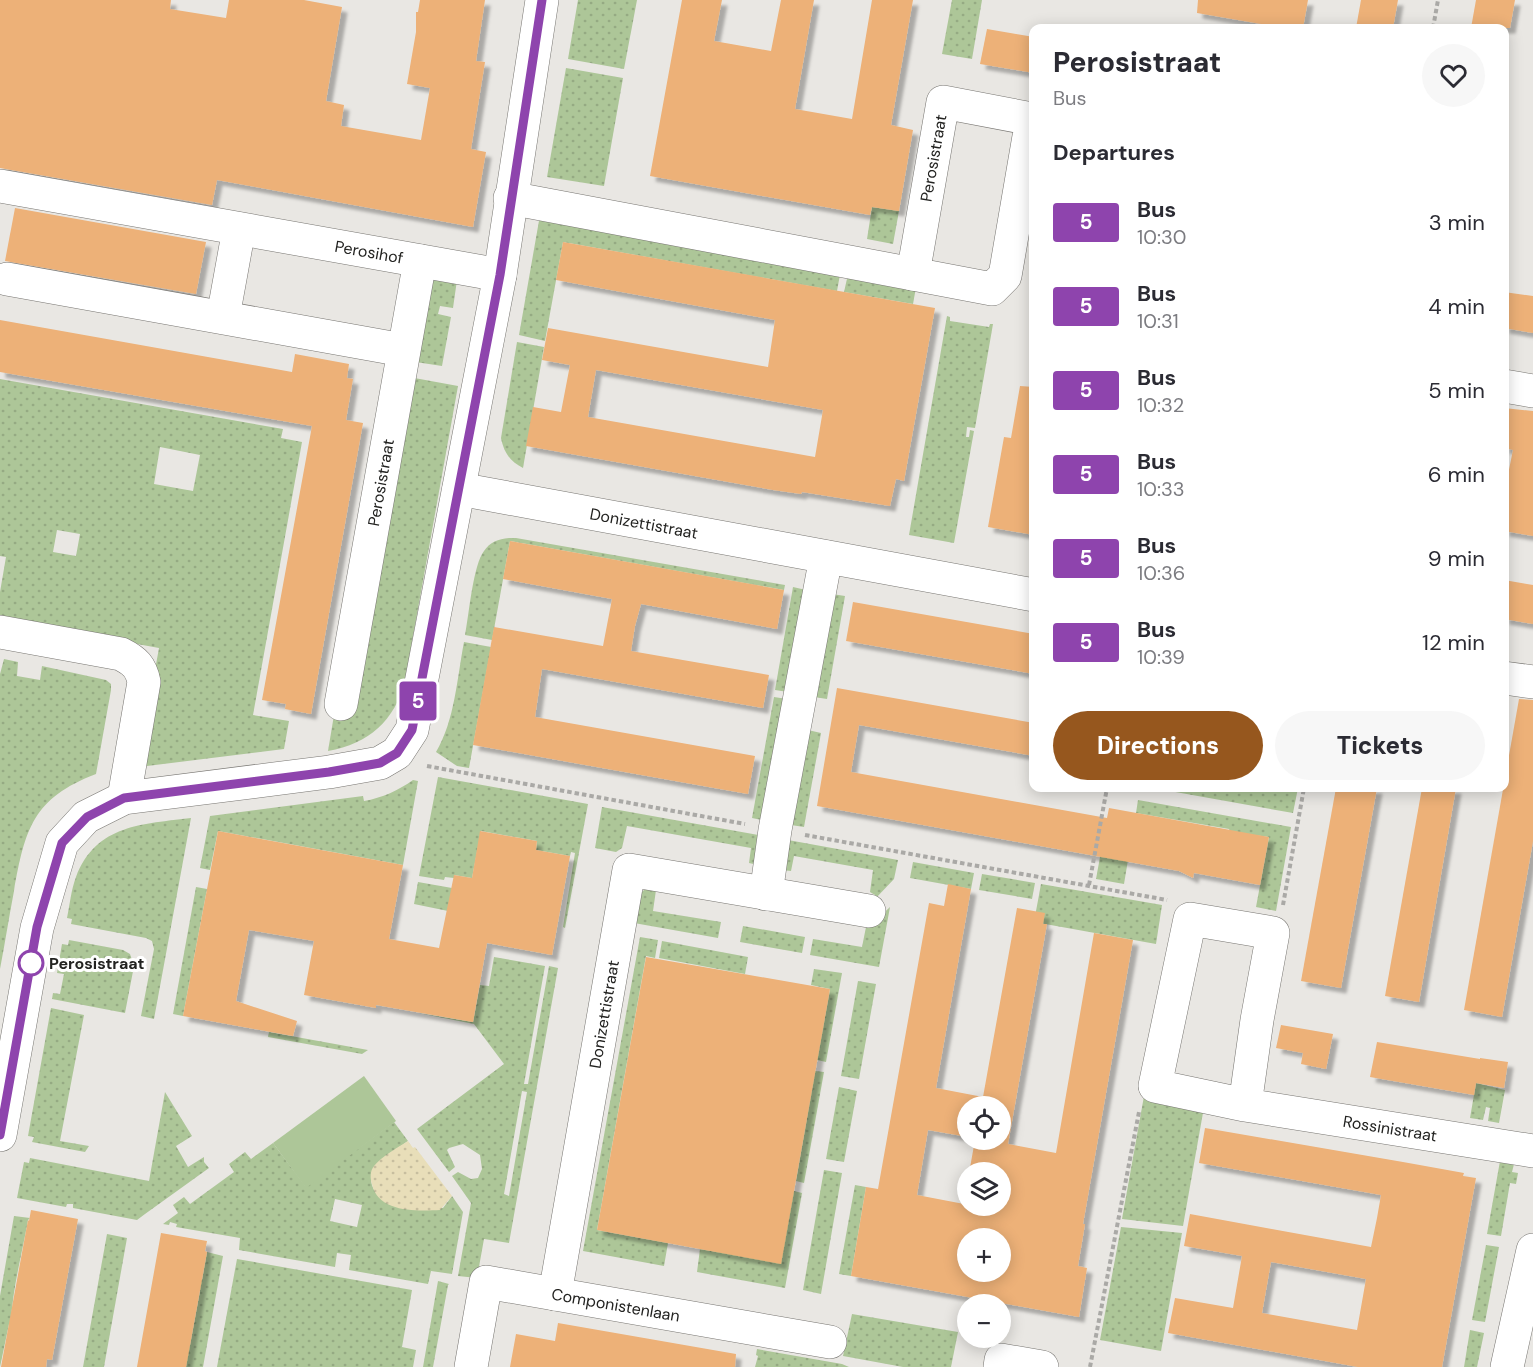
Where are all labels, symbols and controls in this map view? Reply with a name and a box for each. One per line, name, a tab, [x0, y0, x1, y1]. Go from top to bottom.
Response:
text: Perosistraat	[1053, 44, 1221, 81]
button: heart	[1422, 44, 1485, 107]
text: Bus	[1053, 85, 1087, 111]
street label: Perosistraat	[915, 113, 951, 203]
text: Departures	[1053, 138, 1175, 167]
text: Bus	[1137, 195, 1176, 224]
text: 5	[1079, 208, 1093, 236]
text: 3 min	[1429, 208, 1485, 237]
text: 10:30	[1137, 224, 1186, 250]
street label: Perosihof	[333, 236, 405, 269]
text: Bus	[1137, 279, 1176, 308]
text: 5	[1079, 292, 1093, 320]
text: 4 min	[1428, 292, 1485, 321]
text: 10:31	[1137, 308, 1179, 334]
text: Bus	[1137, 363, 1176, 392]
text: 5	[1079, 376, 1093, 404]
text: 5 min	[1428, 376, 1485, 405]
text: 10:32	[1137, 392, 1184, 418]
street label: Perosistraat	[363, 437, 399, 528]
text: Bus	[1137, 447, 1176, 476]
text: 5	[1079, 460, 1093, 488]
text: 6 min	[1428, 460, 1485, 489]
text: 10:33	[1137, 476, 1185, 502]
street label: Donizettistraat	[588, 503, 700, 544]
text: Bus	[1137, 531, 1176, 560]
text: 5	[1079, 544, 1093, 572]
text: 9 min	[1428, 544, 1485, 573]
text: 10:36	[1137, 560, 1185, 586]
text: Bus	[1137, 615, 1176, 644]
text: 5	[1079, 628, 1093, 656]
text: 12 min	[1422, 628, 1485, 657]
text: 10:39	[1137, 644, 1185, 670]
line badge: 5	[398, 682, 438, 720]
text: 5	[411, 687, 425, 715]
button: Directions	[1053, 711, 1263, 780]
button: Tickets	[1275, 711, 1485, 780]
marker: Perosistraat	[18, 950, 44, 976]
place label: Perosistraat	[49, 953, 145, 974]
street label: Donizettistraat	[585, 959, 624, 1070]
map controls	[957, 1096, 1011, 1348]
button: locate	[957, 1096, 1011, 1150]
street label: Rossinistraat	[1341, 1111, 1438, 1147]
button: layers	[957, 1162, 1011, 1216]
button: +	[957, 1228, 1011, 1282]
street label: Componistenlaan	[550, 1284, 682, 1327]
button: −	[957, 1294, 1011, 1348]

